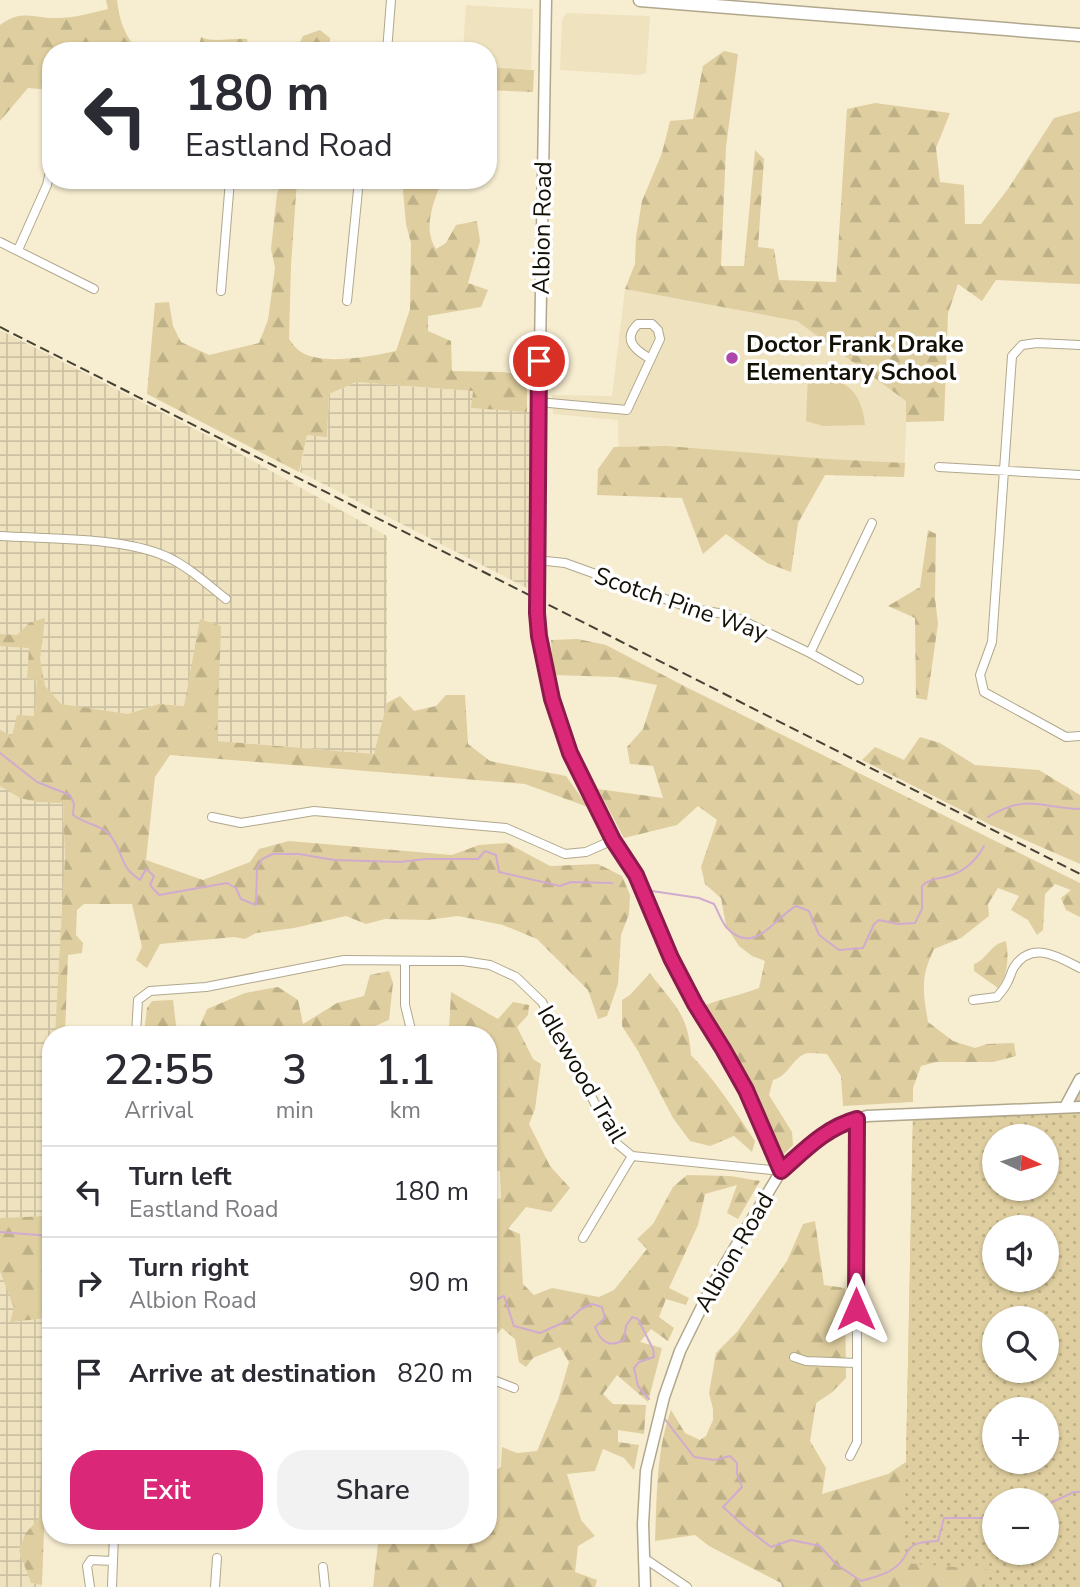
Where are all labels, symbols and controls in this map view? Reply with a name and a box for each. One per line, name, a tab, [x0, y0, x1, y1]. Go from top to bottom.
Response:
text: 180 m	[185, 60, 329, 127]
icon: left	[70, 70, 161, 161]
text: Eastland Road	[185, 124, 393, 167]
street label: Albion Road	[525, 161, 559, 295]
place label: Doctor Frank Drake Elementary School	[746, 328, 964, 388]
pin	[509, 331, 569, 391]
icon: arrive	[520, 342, 558, 380]
marker: Doctor Frank Drake Elementary School	[724, 350, 740, 366]
street label: Scotch Pine Way	[590, 559, 773, 649]
street label: Idlewood Trail	[530, 1000, 634, 1148]
text: 22:55	[103, 1042, 214, 1099]
text: 3	[282, 1042, 307, 1099]
text: 1.1	[375, 1042, 436, 1099]
text: Arrival	[124, 1095, 193, 1126]
text: min	[276, 1095, 314, 1126]
text: km	[390, 1095, 421, 1126]
north arrow	[982, 1124, 1059, 1200]
map controls	[982, 1124, 1059, 1565]
text: Turn left	[129, 1159, 232, 1194]
icon: left	[70, 1173, 108, 1211]
text: 180 m	[393, 1174, 469, 1209]
street label: Albion Road	[687, 1186, 781, 1318]
text: Eastland Road	[129, 1194, 278, 1225]
button: sound	[982, 1215, 1059, 1292]
text: Turn right	[129, 1250, 248, 1285]
icon: right	[70, 1264, 108, 1302]
text: 90 m	[409, 1265, 469, 1300]
position arrow	[819, 1272, 893, 1346]
text: Albion Road	[129, 1285, 257, 1316]
button: search	[982, 1306, 1059, 1383]
icon: arrive	[70, 1355, 108, 1393]
text: Arrive at destination	[129, 1356, 376, 1391]
text: 820 m	[397, 1356, 473, 1391]
button: +	[982, 1397, 1059, 1474]
button: Exit	[70, 1450, 263, 1530]
button: Share	[277, 1450, 469, 1530]
button: −	[982, 1488, 1059, 1565]

